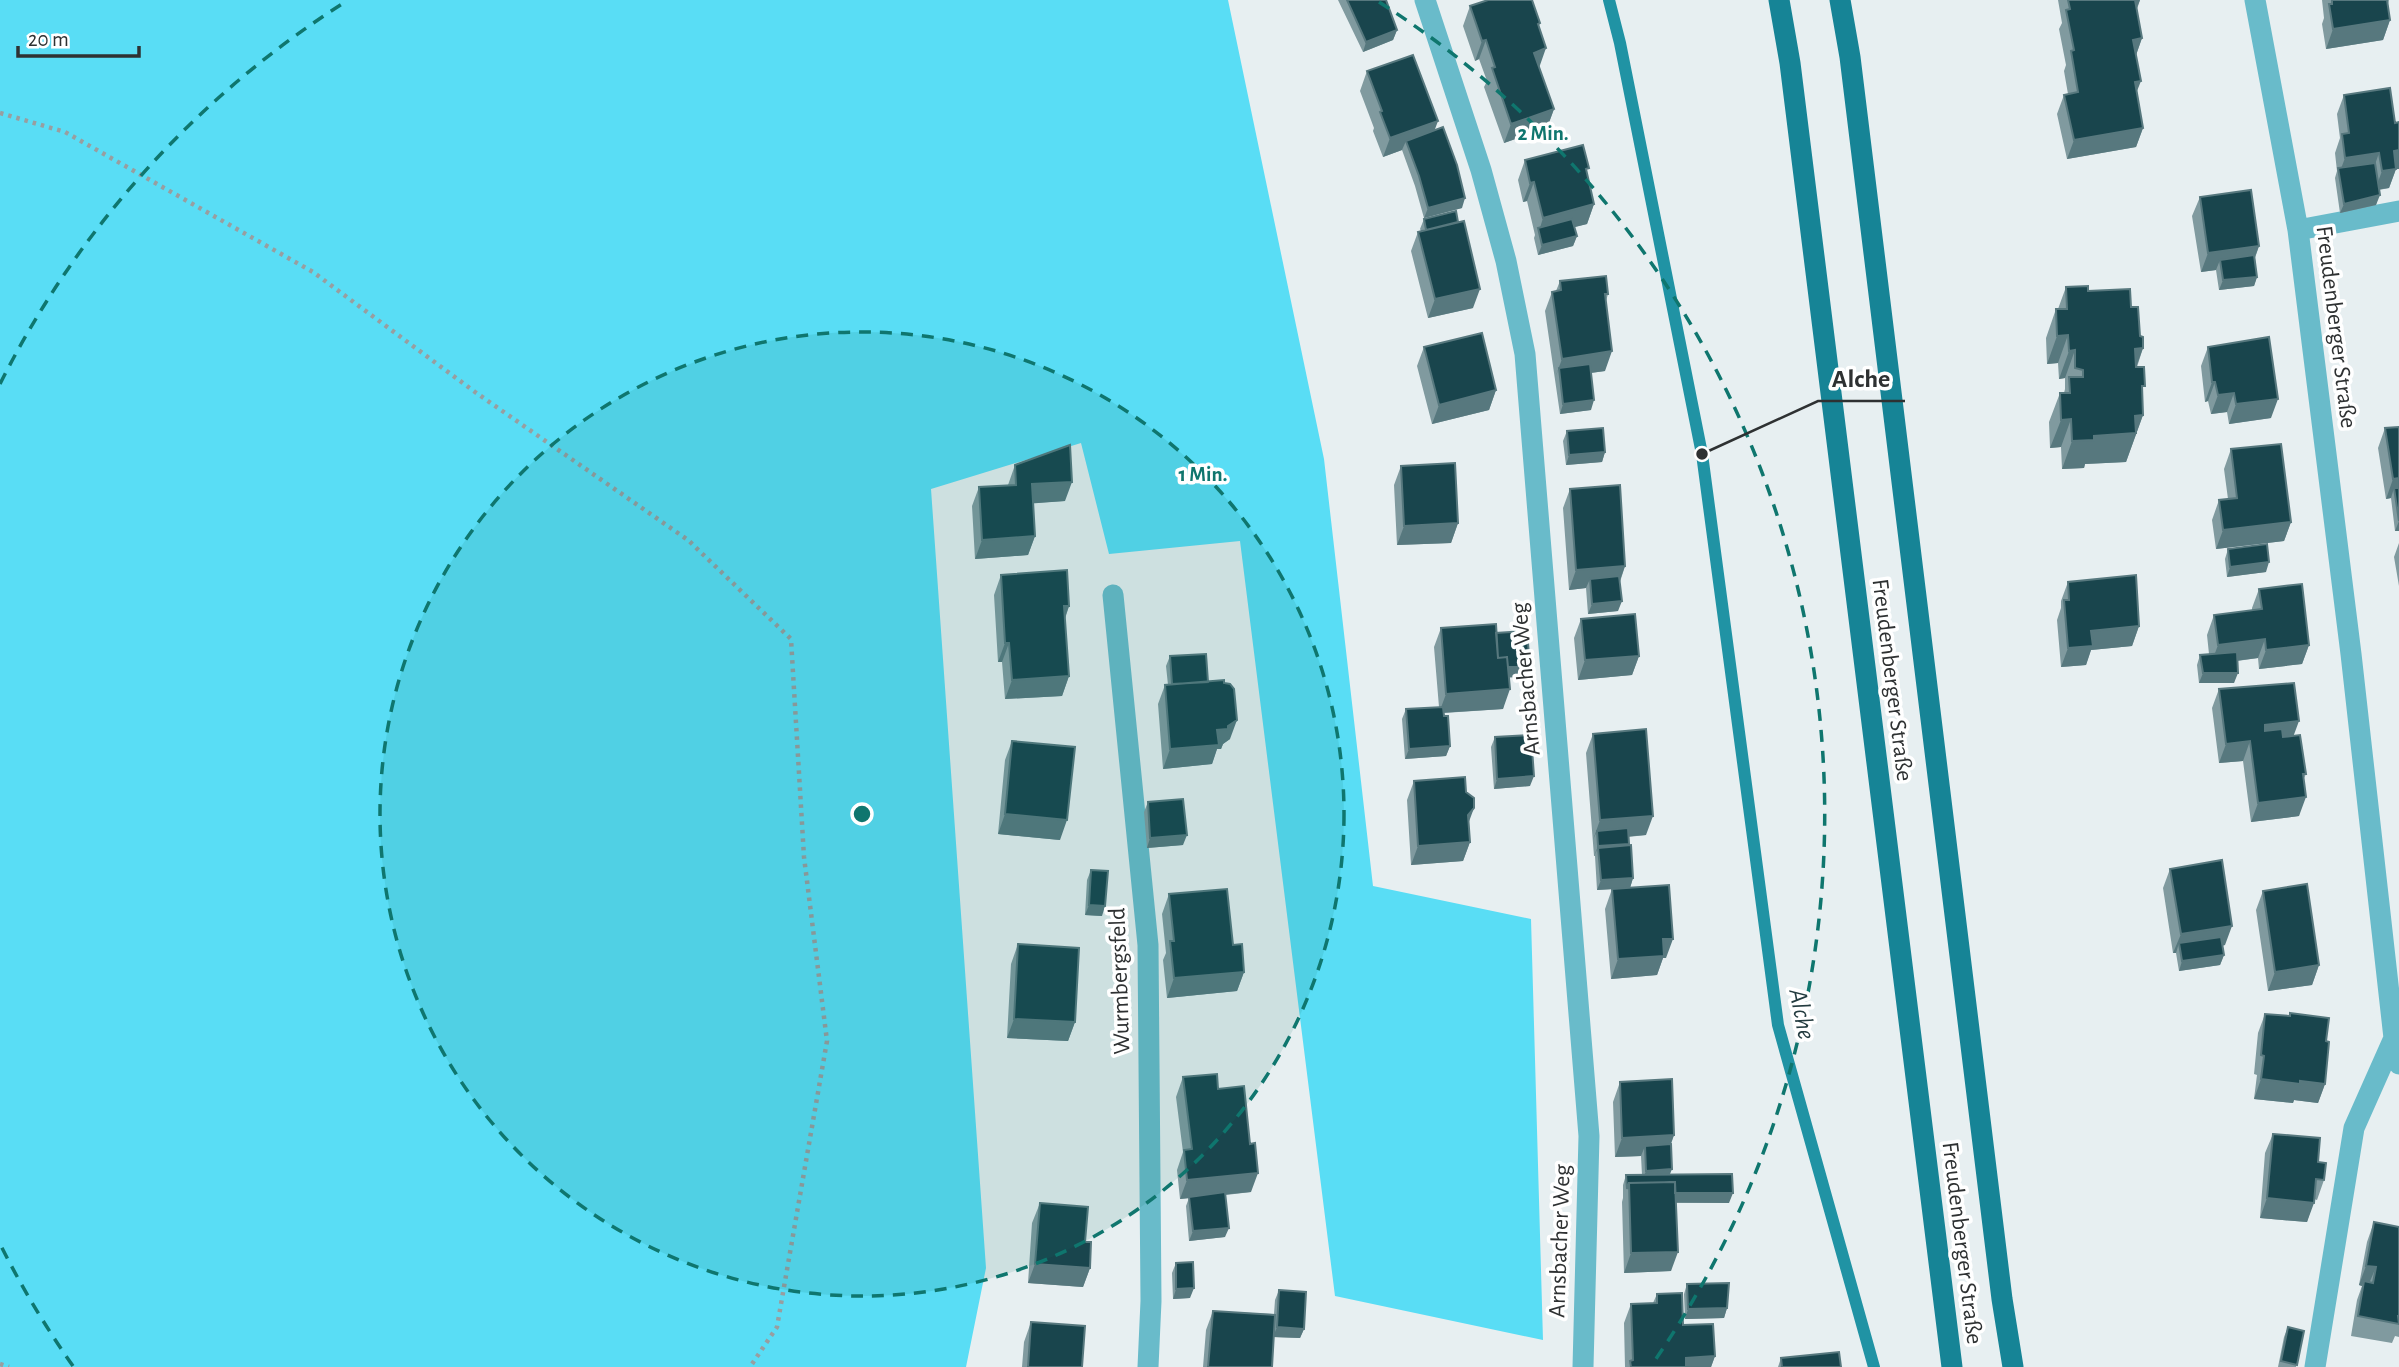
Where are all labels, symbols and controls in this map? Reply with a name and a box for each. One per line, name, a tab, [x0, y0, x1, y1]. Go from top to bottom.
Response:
scale bar	[18, 14, 138, 58]
text: 20 m	[28, 29, 69, 50]
text: 2 Min.	[1517, 123, 1569, 144]
street label: Freudenberger Straße	[2312, 224, 2360, 430]
callout: Alche	[1818, 354, 1905, 401]
text: Alche	[1832, 366, 1890, 392]
text: 1 Min.	[1179, 464, 1227, 485]
street label: Freudenberger Straße	[1868, 577, 1916, 783]
street label: Arnsbacher Weg	[1507, 601, 1545, 756]
centre of rings	[850, 802, 874, 826]
street label: Wurmbergsfeld	[1105, 907, 1135, 1055]
water label: Alche	[1784, 985, 1820, 1042]
street label: Freudenberger Straße	[1938, 1140, 1986, 1346]
street label: Arnsbacher Weg	[1545, 1164, 1575, 1318]

